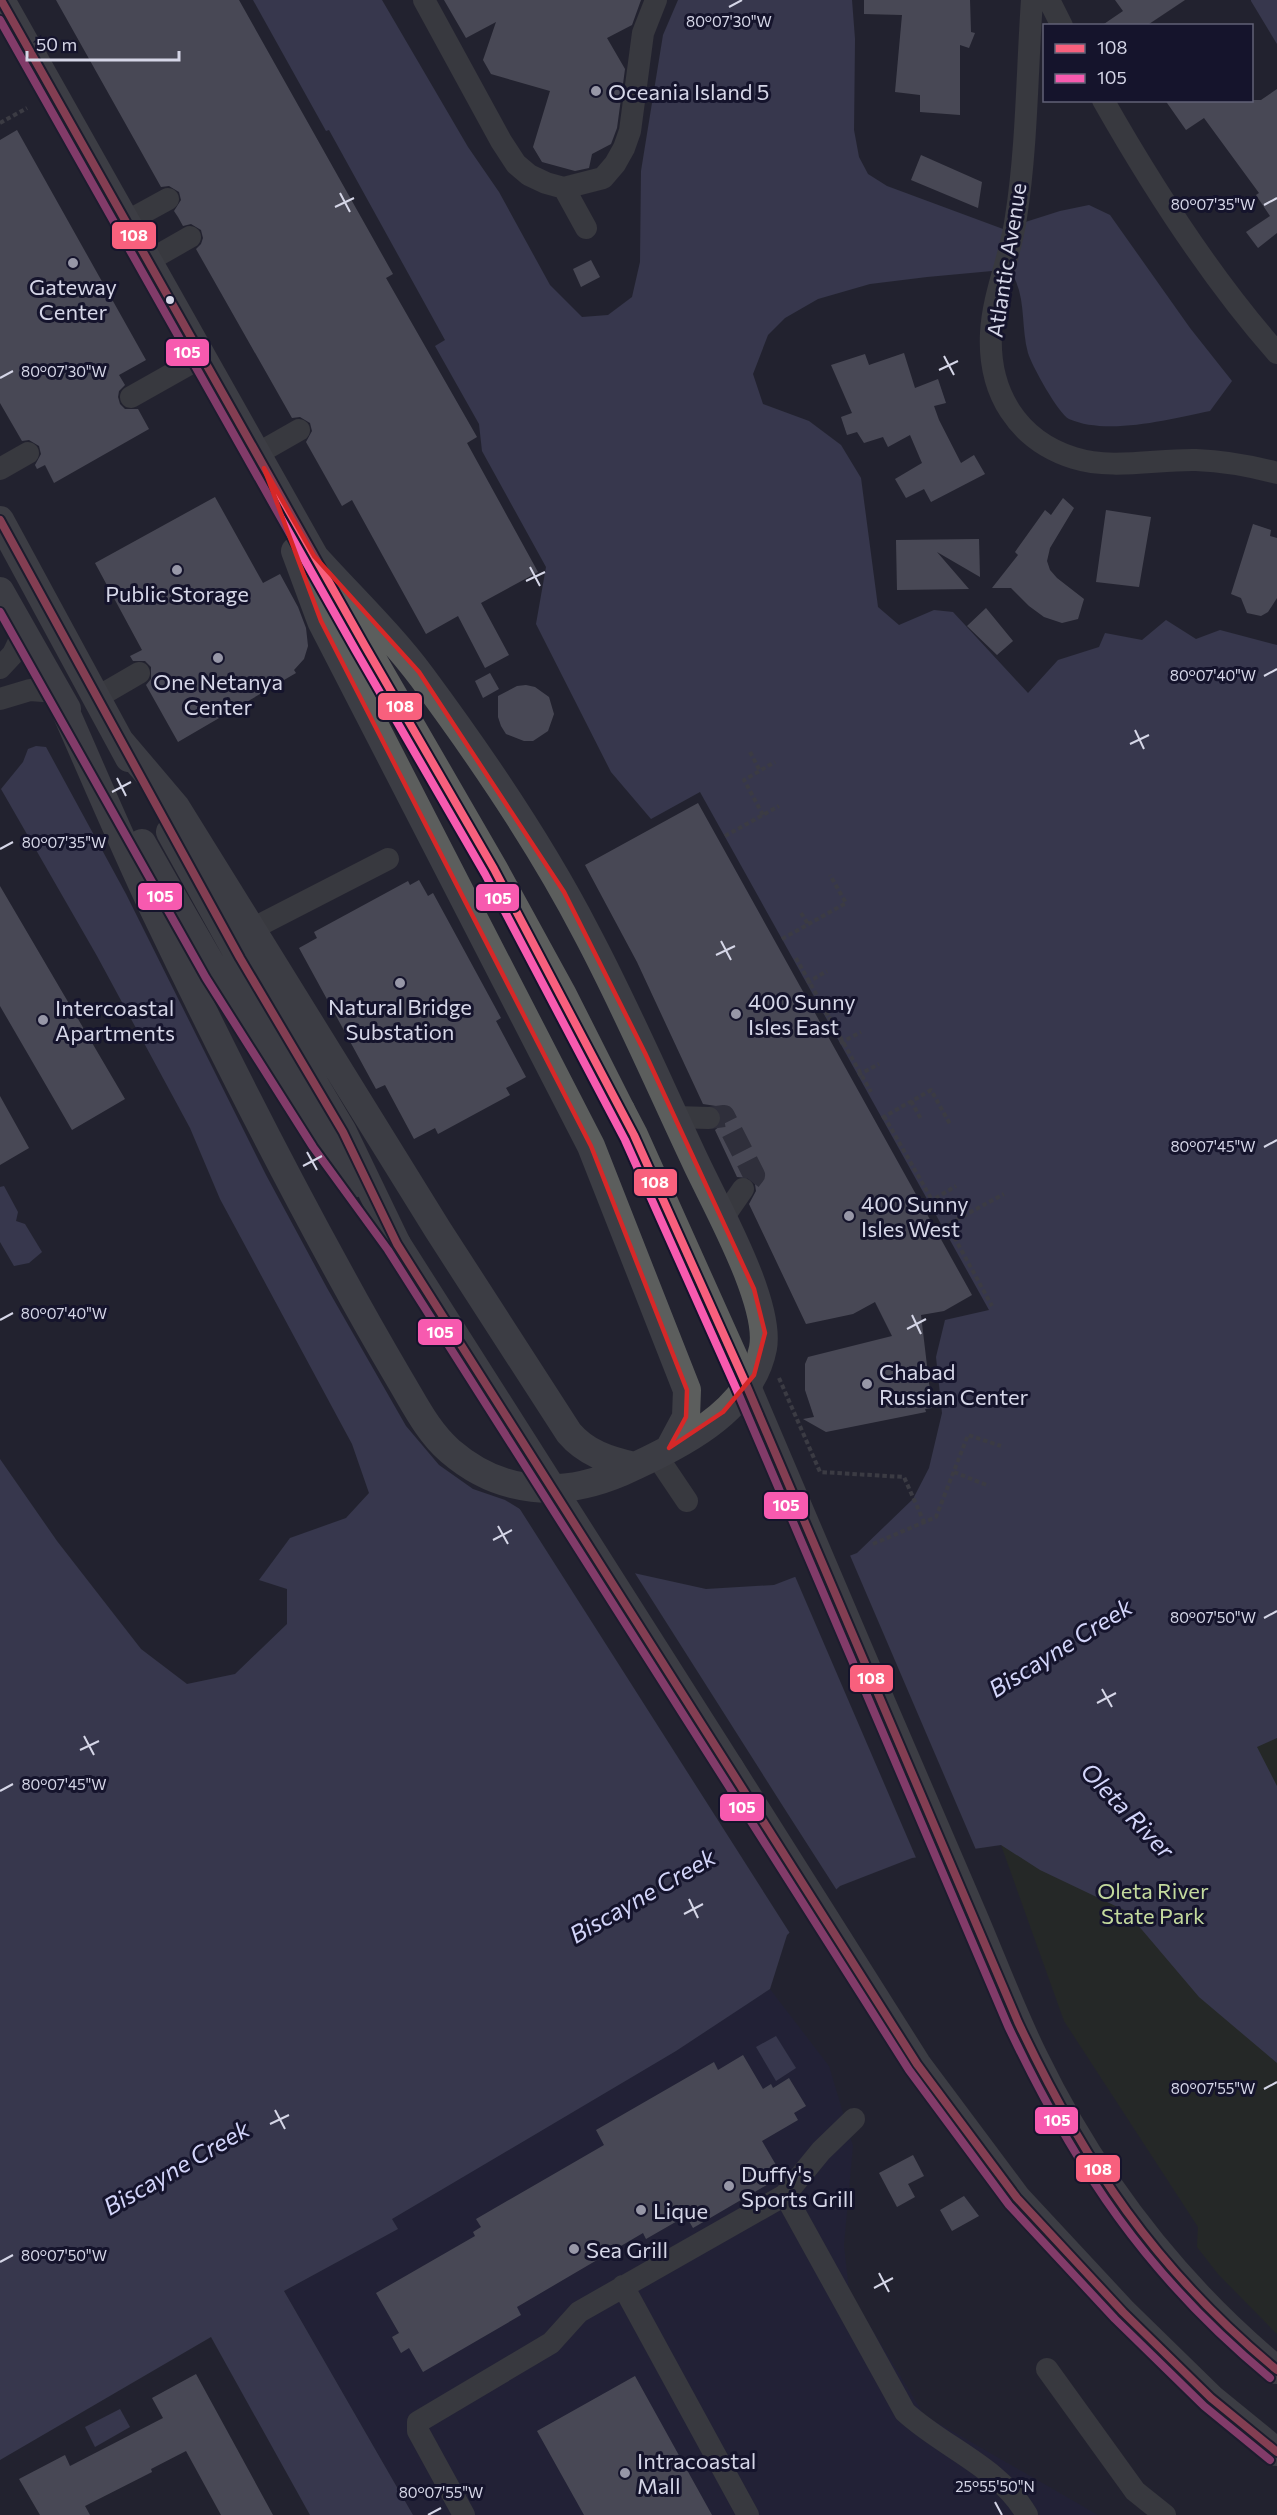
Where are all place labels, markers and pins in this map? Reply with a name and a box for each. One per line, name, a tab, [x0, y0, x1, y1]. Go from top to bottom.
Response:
place label: Oceania Island 5	[608, 78, 769, 105]
marker: Oceania Island 5	[589, 84, 603, 98]
marker: Gateway Center	[66, 256, 80, 270]
place label: Gateway Center	[29, 273, 117, 325]
unlabelled marker	[164, 294, 176, 306]
marker: Public Storage	[170, 563, 184, 577]
place label: Public Storage	[105, 580, 249, 607]
marker: One Netanya Center	[211, 651, 225, 665]
place label: One Netanya Center	[153, 668, 283, 720]
marker: Natural Bridge Substation	[393, 976, 407, 990]
place label: 400 Sunny Isles East	[748, 988, 856, 1040]
place label: Natural Bridge Substation	[328, 993, 472, 1045]
place label: Intercoastal Apartments	[55, 994, 175, 1046]
marker: 400 Sunny Isles East	[729, 1007, 743, 1021]
marker: Intercoastal Apartments	[36, 1013, 50, 1027]
place label: 400 Sunny Isles West	[861, 1190, 969, 1242]
marker: 400 Sunny Isles West	[842, 1209, 856, 1223]
place label: Chabad Russian Center	[879, 1358, 1029, 1410]
marker: Chabad Russian Center	[860, 1377, 874, 1391]
place label: Duffy's Sports Grill	[741, 2160, 854, 2212]
marker: Duffy's Sports Grill	[722, 2179, 736, 2193]
place label: Lique	[653, 2197, 708, 2224]
marker: Lique	[634, 2203, 648, 2217]
place label: Sea Grill	[586, 2236, 668, 2263]
marker: Sea Grill	[567, 2242, 581, 2256]
place label: Intracoastal Mall	[637, 2447, 756, 2499]
marker: Intracoastal Mall	[618, 2466, 632, 2480]

